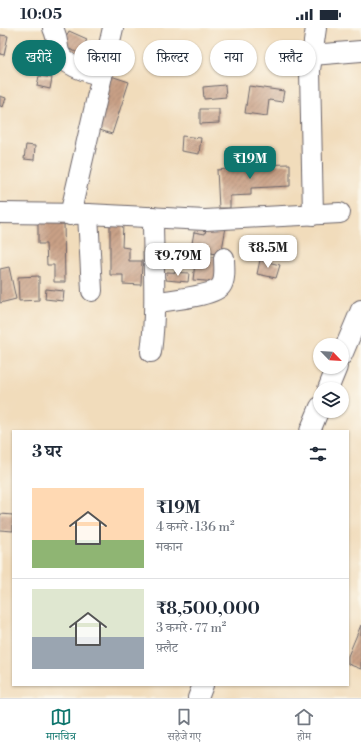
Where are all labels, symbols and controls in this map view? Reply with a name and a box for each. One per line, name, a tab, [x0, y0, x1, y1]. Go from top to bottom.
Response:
text: 10:05	[20, 5, 62, 24]
chip: खरीदें	[12, 40, 66, 76]
chip: किराया	[74, 40, 135, 76]
chip: फ़िल्टर	[143, 40, 202, 76]
chip: नया	[210, 40, 257, 76]
chip: फ़्लैट	[265, 40, 316, 76]
pin: ₹19M	[226, 146, 274, 180]
text: ₹19M	[233, 151, 267, 167]
pin: ₹8.5M	[240, 235, 296, 269]
text: ₹8.5M	[248, 240, 288, 256]
pin: ₹9.79M	[145, 243, 211, 277]
text: ₹9.79M	[154, 248, 202, 264]
north arrow	[313, 338, 349, 374]
map controls	[313, 338, 349, 418]
button: layers	[313, 382, 349, 418]
text: 3 घर	[32, 441, 62, 463]
icon: filters	[307, 443, 329, 465]
text: ₹19M	[156, 497, 201, 519]
icon: home	[64, 504, 112, 552]
text: 4 कमरे · 136 m²	[156, 519, 235, 535]
text: मकान	[156, 539, 182, 555]
text: ₹8,500,000	[156, 598, 260, 620]
icon: home	[64, 605, 112, 653]
text: 3 कमरे · 77 m²	[156, 620, 226, 636]
text: फ़्लैट	[156, 640, 178, 656]
tab: मानचित्र	[46, 706, 76, 747]
tab: सहेजे गए	[168, 706, 201, 747]
tab: होम	[293, 706, 315, 747]

